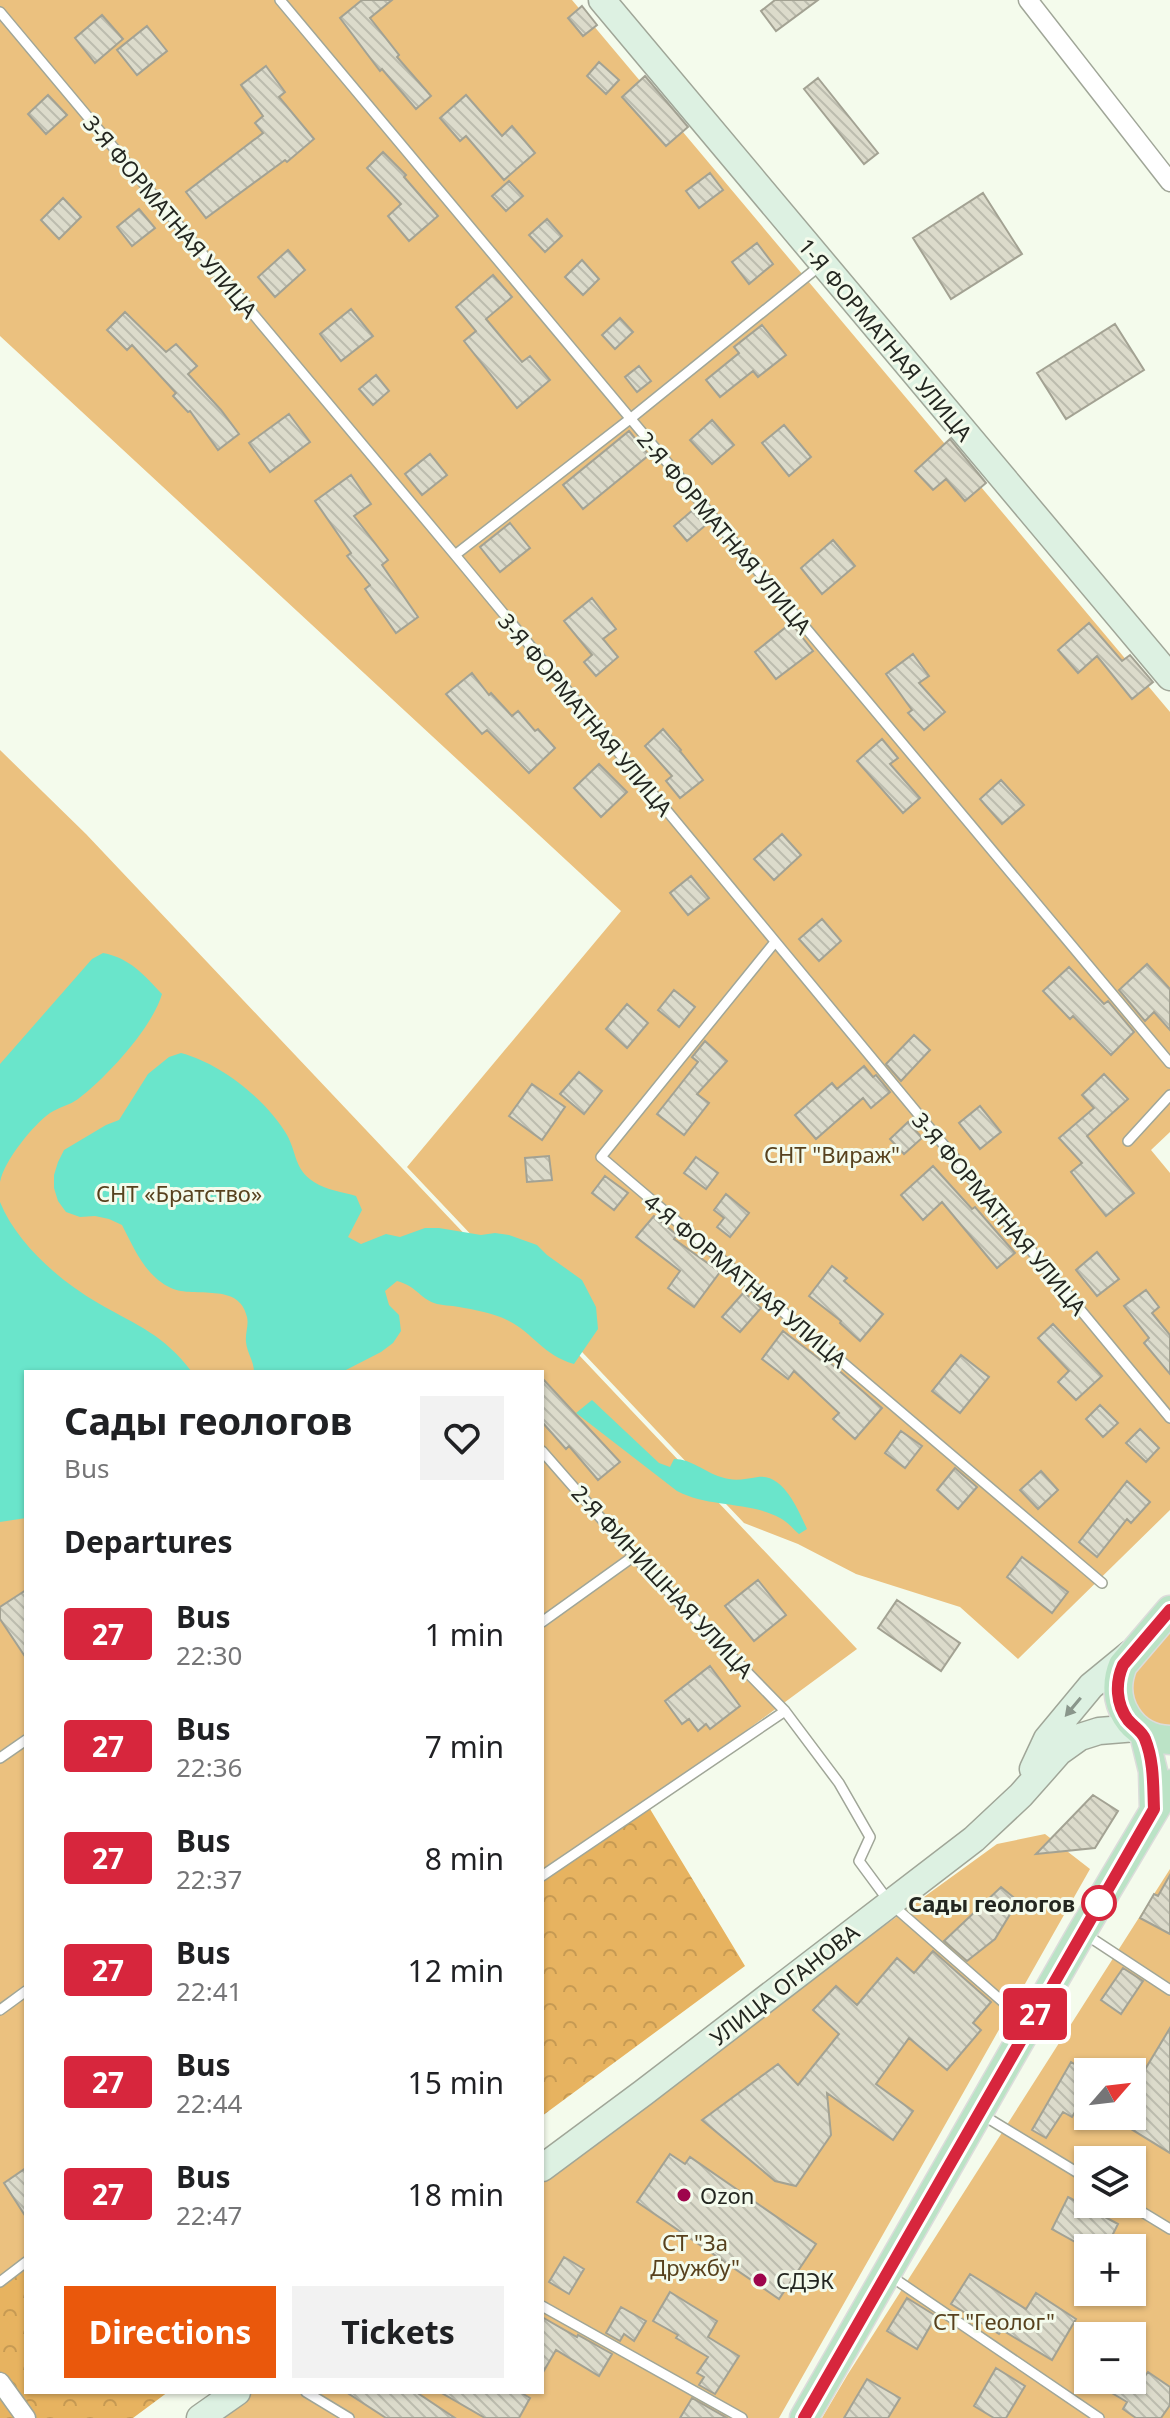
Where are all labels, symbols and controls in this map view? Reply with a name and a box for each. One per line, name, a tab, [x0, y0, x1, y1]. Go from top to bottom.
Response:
street label: 3-Я ФОРМАТНАЯ УЛИЦА	[77, 108, 265, 324]
street label: 1-Я ФОРМАТНАЯ УЛИЦА	[792, 231, 980, 447]
street label: 2-Я ФОРМАТНАЯ УЛИЦА	[631, 424, 819, 640]
street label: 3-Я ФОРМАТНАЯ УЛИЦА	[492, 606, 680, 822]
street label: 3-Я ФОРМАТНАЯ УЛИЦА	[906, 1105, 1094, 1321]
park label: СНТ "Вираж"	[764, 1139, 900, 1169]
park label: СНТ «Братство»	[96, 1178, 262, 1208]
street label: 4-Я ФОРМАТНАЯ УЛИЦА	[638, 1186, 854, 1374]
text: Сады геологов	[64, 1394, 352, 1446]
button: heart	[420, 1396, 504, 1480]
text: Bus	[64, 1450, 109, 1486]
street label: 2-Я ФИНИШНАЯ УЛИЦА	[565, 1478, 761, 1685]
text: Departures	[64, 1521, 233, 1562]
text: Bus	[176, 1596, 231, 1637]
text: 1 min	[425, 1614, 504, 1655]
text: 27	[92, 1615, 124, 1653]
text: 22:30	[176, 1637, 242, 1673]
one-way arrow	[1065, 1697, 1082, 1717]
text: Bus	[176, 1708, 231, 1749]
text: 7 min	[425, 1726, 504, 1767]
text: 27	[92, 1727, 124, 1765]
text: 22:36	[176, 1749, 242, 1785]
text: Bus	[176, 1820, 231, 1861]
text: 8 min	[425, 1838, 504, 1879]
text: 27	[92, 1839, 124, 1877]
text: 22:37	[176, 1861, 242, 1897]
marker: Сады геологов	[1082, 1886, 1116, 1920]
place label: Сады геологов	[908, 1888, 1075, 1918]
street label: УЛИЦА ОГАНОВА	[703, 1916, 865, 2052]
text: Bus	[176, 1932, 231, 1973]
text: 12 min	[408, 1950, 504, 1991]
text: 27	[92, 1951, 124, 1989]
text: 22:41	[176, 1973, 242, 2009]
line badge: 27	[999, 1988, 1071, 2040]
text: 27	[1019, 1995, 1051, 2033]
text: Bus	[176, 2044, 231, 2085]
north arrow	[1074, 2058, 1146, 2130]
map controls	[1074, 2058, 1146, 2394]
text: 15 min	[408, 2062, 504, 2103]
text: 27	[92, 2063, 124, 2101]
text: 22:44	[176, 2085, 242, 2121]
button: layers	[1074, 2146, 1146, 2218]
text: Bus	[176, 2156, 231, 2197]
text: 18 min	[408, 2174, 504, 2215]
text: 27	[92, 2175, 124, 2213]
place label: Ozon	[700, 2180, 754, 2210]
marker: Ozon	[675, 2186, 693, 2204]
text: 22:47	[176, 2197, 242, 2233]
park label: СТ "За Дружбу"	[650, 2227, 740, 2282]
button: +	[1074, 2234, 1146, 2306]
place label: СДЭК	[776, 2265, 834, 2295]
marker: СДЭК	[751, 2271, 769, 2289]
button: Directions	[64, 2286, 276, 2378]
button: Tickets	[292, 2286, 504, 2378]
park label: СТ "Геолог"	[933, 2306, 1055, 2336]
button: −	[1074, 2322, 1146, 2394]

